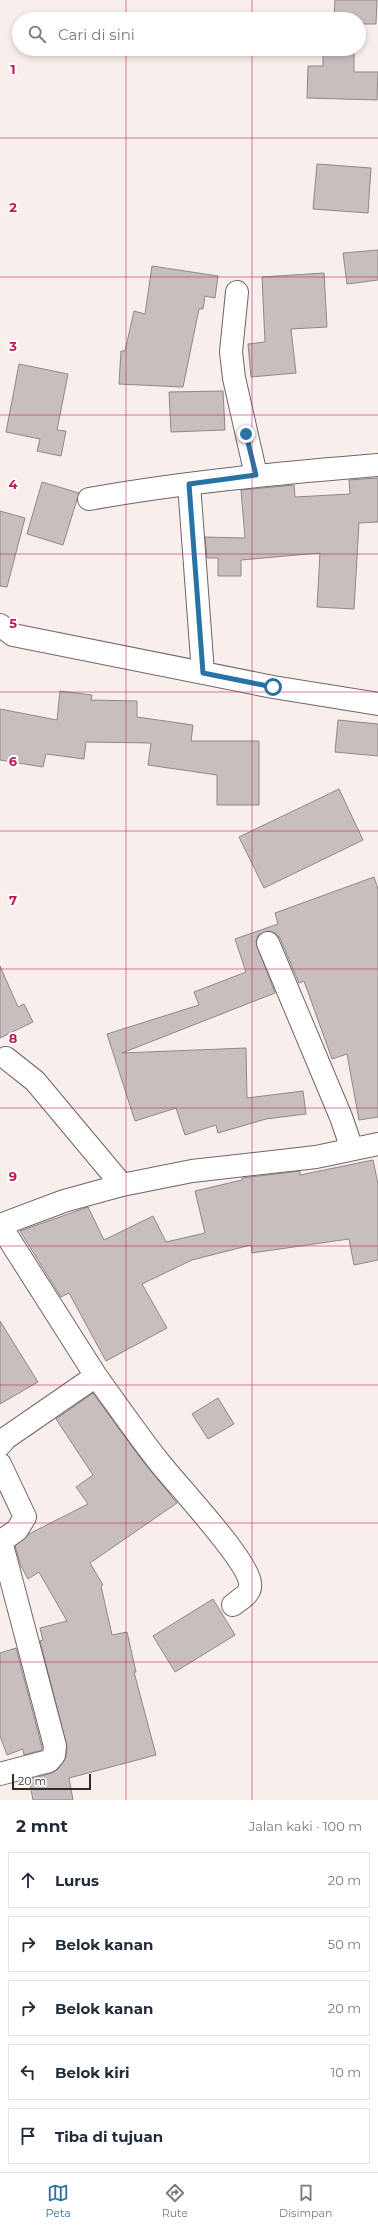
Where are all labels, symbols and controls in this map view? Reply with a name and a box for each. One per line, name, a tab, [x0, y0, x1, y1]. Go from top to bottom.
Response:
search box	[12, 12, 366, 56]
icon: search	[26, 23, 48, 45]
text: Cari di sini	[58, 25, 135, 44]
text: 1	[10, 61, 16, 77]
text: 2	[9, 199, 17, 215]
text: 3	[8, 338, 17, 354]
route end	[237, 425, 255, 443]
text: 4	[9, 476, 18, 492]
text: 5	[9, 615, 17, 631]
route start	[264, 678, 282, 696]
text: 6	[9, 753, 18, 769]
text: 7	[9, 892, 17, 908]
text: 8	[9, 1030, 18, 1046]
text: 9	[9, 1168, 17, 1184]
scale bar	[12, 1772, 91, 1791]
text: 20 m	[18, 1774, 46, 1788]
text: 2 mnt	[16, 1816, 68, 1836]
text: Jalan kaki · 100 m	[249, 1818, 362, 1834]
icon: ahead	[17, 1869, 39, 1891]
text: Lurus	[55, 1871, 99, 1890]
text: 20 m	[328, 1872, 361, 1888]
icon: right	[17, 1933, 39, 1955]
text: Belok kanan	[55, 1935, 153, 1954]
text: 50 m	[328, 1936, 361, 1952]
icon: right	[17, 1997, 39, 2019]
text: Belok kanan	[55, 1999, 153, 2018]
text: 20 m	[328, 2000, 361, 2016]
icon: left	[17, 2061, 39, 2083]
text: Belok kiri	[55, 2063, 130, 2082]
text: 10 m	[331, 2064, 361, 2080]
icon: arrive	[17, 2125, 39, 2147]
text: Tiba di tujuan	[55, 2127, 163, 2146]
tab: Peta	[46, 2182, 71, 2220]
tab: Rute	[162, 2182, 188, 2220]
tab: Disimpan	[279, 2182, 332, 2220]

